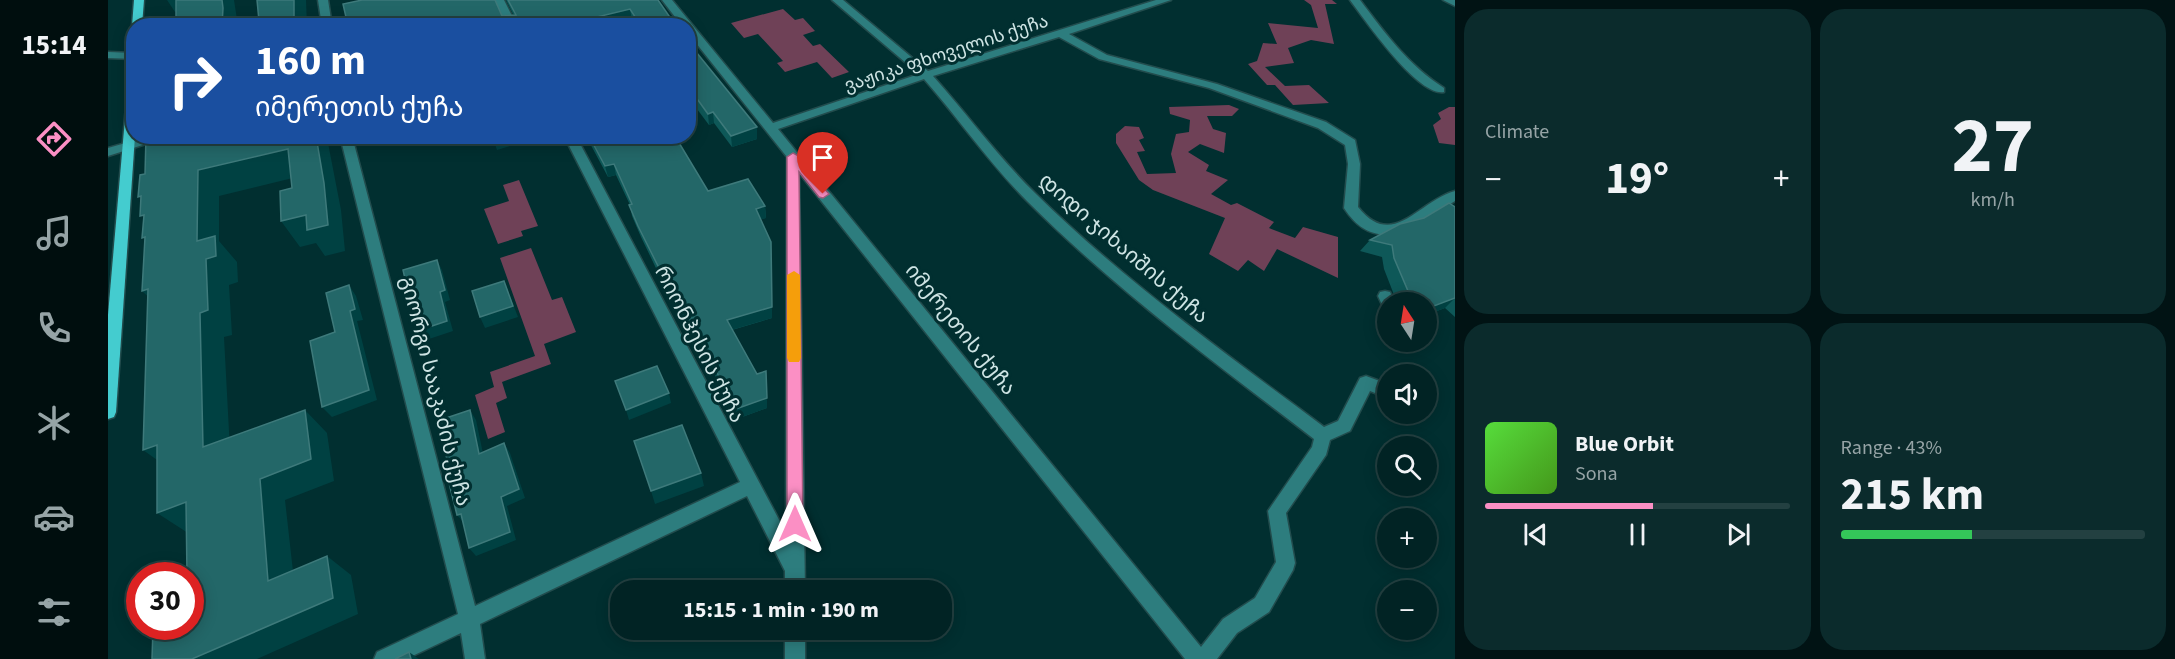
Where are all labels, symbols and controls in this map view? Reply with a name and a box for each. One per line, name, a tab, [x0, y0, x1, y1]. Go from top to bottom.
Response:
street label: ვაჟიკა ფხოველის ქუჩა	[841, 9, 1051, 98]
text: 15:14	[21, 26, 87, 65]
text: 160 m	[255, 31, 366, 91]
icon: right	[156, 42, 234, 120]
text: იმერეთის ქუჩა	[255, 88, 464, 127]
text: 27	[1952, 91, 2034, 202]
icon: directions	[33, 118, 75, 160]
text: Climate	[1485, 118, 1549, 146]
pin	[797, 132, 848, 194]
icon: arrive	[806, 141, 839, 174]
text: 19°	[1605, 147, 1669, 211]
text: −	[1485, 156, 1501, 203]
text: +	[1773, 156, 1789, 203]
street label: დიდი ჯიხაიშის ქუჩა	[1033, 166, 1215, 330]
text: km/h	[1971, 186, 2015, 214]
icon: music	[33, 212, 75, 254]
street label: იმერეთის ქუჩა	[898, 257, 1024, 401]
street label: რიონჰესის ქუჩა	[647, 260, 753, 428]
street label: გიორგი სააკაძის ქუჩა	[393, 273, 479, 509]
north arrow	[1377, 292, 1437, 352]
map controls	[1377, 292, 1437, 640]
icon: phone	[33, 307, 75, 349]
button: sound	[1377, 364, 1437, 424]
icon: climate	[33, 402, 75, 444]
text: Blue Orbit	[1575, 428, 1674, 460]
text: Range · 43%	[1841, 434, 1942, 462]
button: search	[1377, 436, 1437, 496]
text: Sona	[1575, 460, 1618, 488]
text: 215 km	[1841, 463, 1984, 527]
position arrow	[763, 492, 827, 556]
icon: car	[33, 496, 75, 538]
button: +	[1377, 508, 1437, 568]
icon: previous	[1519, 518, 1552, 551]
icon: pause	[1621, 518, 1654, 551]
icon: next	[1722, 518, 1755, 551]
speed limit sign: 30	[126, 562, 204, 640]
button: −	[1377, 580, 1437, 640]
icon: filters	[33, 591, 75, 633]
text: 15:15 · 1 min · 190 m	[683, 594, 879, 626]

